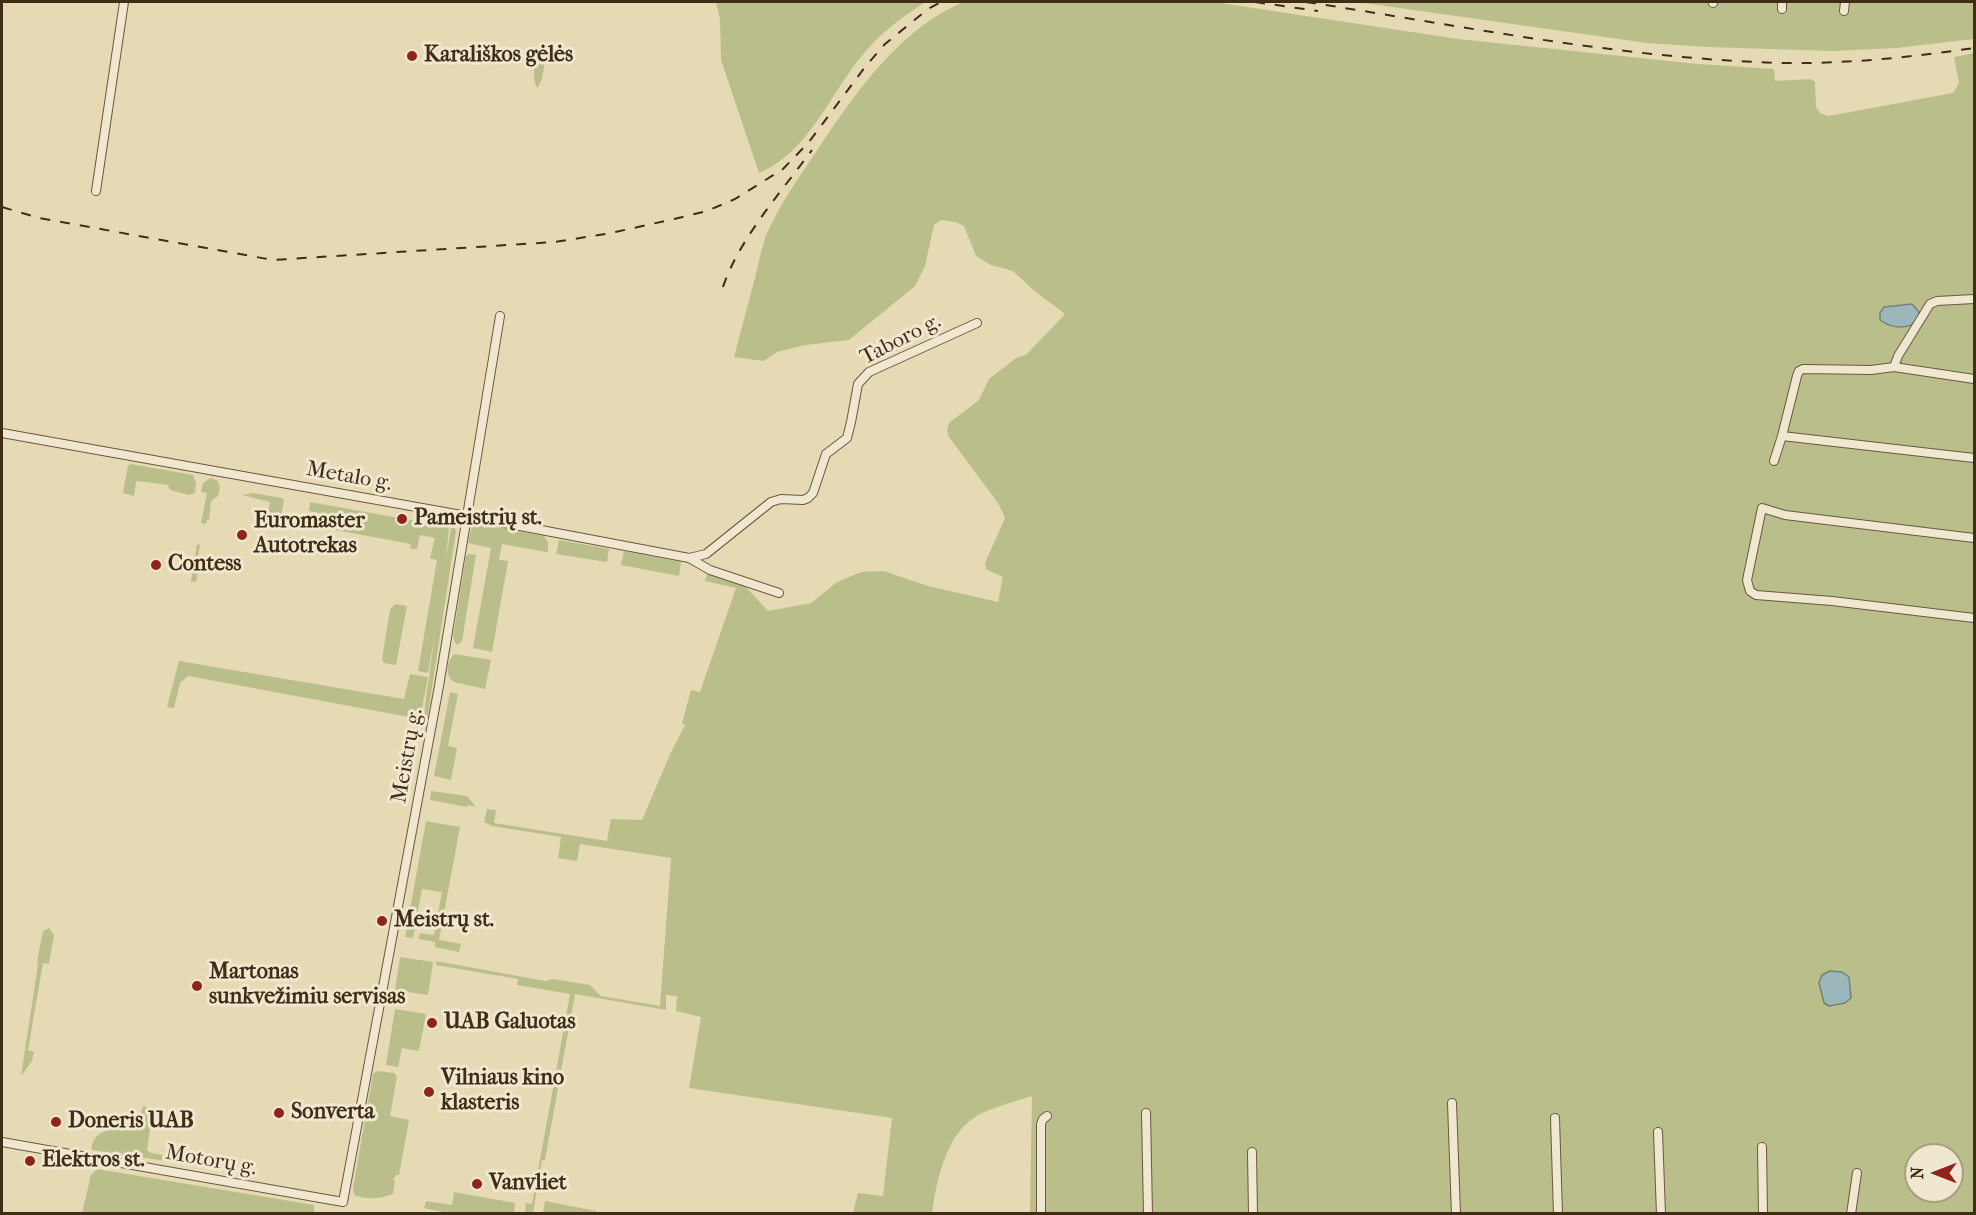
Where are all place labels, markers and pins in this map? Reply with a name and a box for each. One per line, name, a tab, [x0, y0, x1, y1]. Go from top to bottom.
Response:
place label: Karališkos gėlės	[424, 43, 573, 69]
marker: Karališkos gėlės	[405, 49, 419, 63]
place label: Pameistrių st.	[414, 506, 542, 532]
place label: Euromaster Autotrekas	[254, 509, 365, 560]
marker: Pameistrių st.	[395, 512, 409, 526]
marker: Euromaster Autotrekas	[235, 528, 249, 542]
place label: Contess	[168, 552, 241, 578]
marker: Contess	[149, 558, 163, 572]
place label: Meistrų st.	[394, 908, 494, 934]
marker: Meistrų st.	[375, 914, 389, 928]
place label: Martonas sunkvežimiu servisas	[209, 960, 405, 1011]
marker: Martonas sunkvežimiu servisas	[190, 979, 204, 993]
place label: UAB Galuotas	[444, 1010, 576, 1036]
marker: UAB Galuotas	[425, 1016, 439, 1030]
place label: Vilniaus kino klasteris	[441, 1066, 564, 1118]
marker: Vilniaus kino klasteris	[422, 1085, 436, 1099]
place label: Sonverta	[291, 1100, 375, 1126]
marker: Sonverta	[272, 1106, 286, 1120]
place label: Doneris UAB	[68, 1109, 194, 1135]
marker: Doneris UAB	[49, 1115, 63, 1129]
place label: Elektros st.	[42, 1148, 145, 1174]
marker: Elektros st.	[23, 1154, 37, 1168]
place label: Vanvliet	[489, 1171, 567, 1197]
marker: Vanvliet	[470, 1177, 484, 1191]

